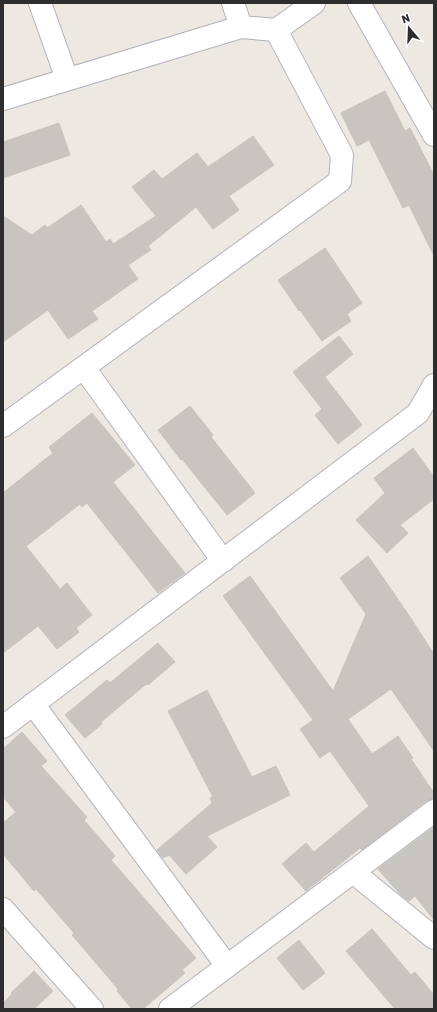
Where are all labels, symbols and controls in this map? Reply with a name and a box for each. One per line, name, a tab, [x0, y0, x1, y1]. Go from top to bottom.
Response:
north arrow	[389, 8, 429, 48]
text: N	[400, 12, 412, 26]

